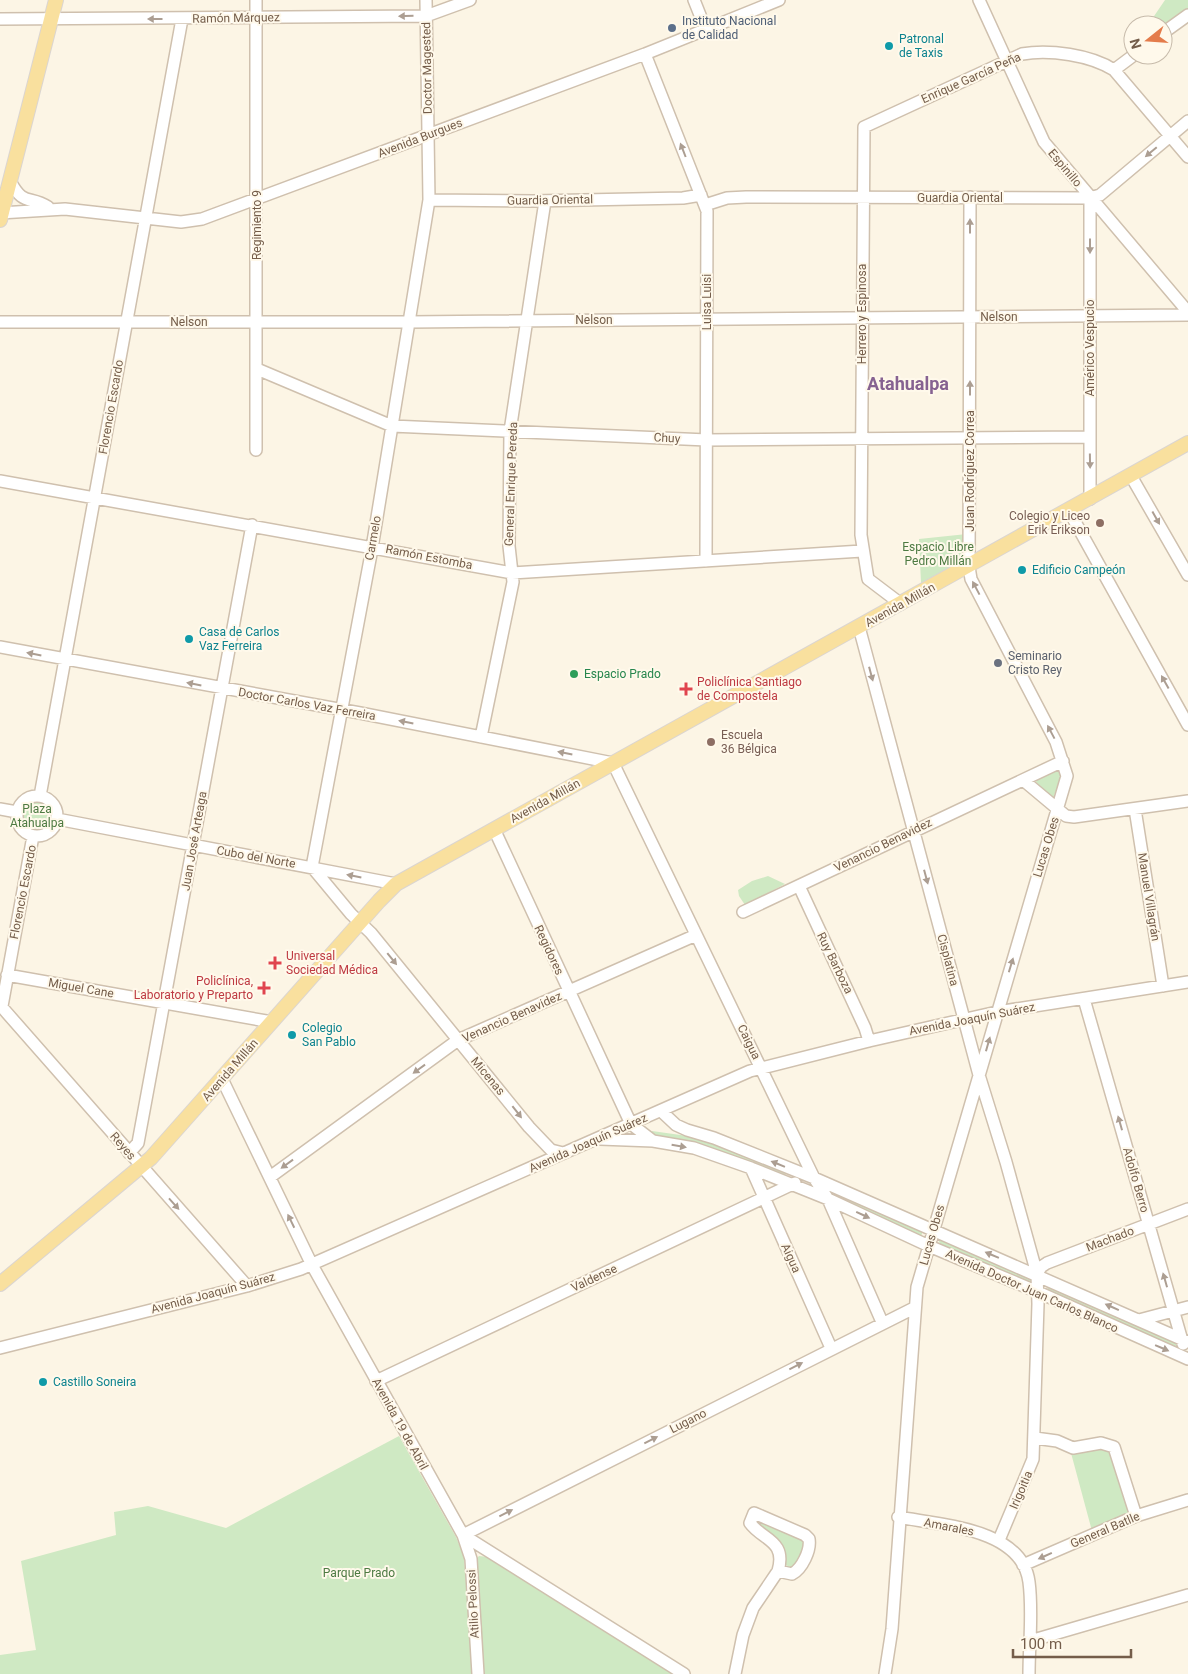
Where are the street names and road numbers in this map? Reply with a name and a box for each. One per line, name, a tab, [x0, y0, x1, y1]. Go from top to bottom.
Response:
street label: Ramón Márquez	[192, 10, 280, 26]
street label: Doctor Magested	[419, 22, 435, 114]
street label: Enrique García Peña	[919, 50, 1023, 106]
street label: Avenida Burgues	[376, 115, 464, 161]
street label: Espinillo	[1045, 146, 1085, 190]
street label: Regimiento 9	[250, 190, 264, 260]
street label: Guardia Oriental	[917, 191, 1003, 205]
street label: Guardia Oriental	[507, 192, 593, 208]
street label: Herrero y Espinosa	[855, 264, 869, 364]
street label: Luisa Luisi	[700, 274, 714, 330]
street label: Américo Vespucio	[1083, 299, 1097, 397]
street label: Nelson	[980, 310, 1018, 324]
street label: Nelson	[575, 313, 613, 327]
street label: Nelson	[170, 315, 208, 329]
street label: Florencio Escardo	[96, 358, 126, 455]
street label: Juan Rodríguez Correa	[963, 410, 977, 532]
street label: General Enrique Pereda	[502, 422, 520, 546]
street label: Chuy	[653, 430, 681, 446]
street label: Carmelo	[362, 514, 384, 561]
street label: Ramón Estomba	[384, 542, 474, 572]
street label: Avenida Millán	[863, 580, 937, 630]
street label: Doctor Carlos Vaz Ferreira	[237, 685, 377, 723]
street label: Avenida Millán	[508, 776, 582, 826]
street label: Juan José Arteaga	[178, 790, 210, 892]
street label: Venancio Benavidez	[832, 815, 934, 875]
street label: Lucas Obes	[1030, 815, 1062, 879]
street label: Cubo del Norte	[215, 843, 297, 871]
street label: Florencio Escardo	[7, 844, 39, 940]
street label: Manuel Villagrán	[1135, 852, 1163, 942]
street label: Regidores	[531, 923, 567, 977]
street label: Ruy Barboza	[814, 930, 856, 996]
street label: Cisplatina	[934, 933, 962, 987]
street label: Miguel Cane	[47, 975, 115, 1001]
street label: Venancio Benavidez	[460, 989, 564, 1045]
street label: Avenida Joaquín Suárez	[908, 1000, 1036, 1038]
street label: Caigua	[735, 1022, 763, 1062]
street label: Avenida Millán	[199, 1036, 261, 1104]
street label: Micenas	[468, 1054, 508, 1098]
street label: Avenida Joaquín Suárez	[527, 1111, 649, 1175]
street label: Reyes	[107, 1129, 139, 1163]
street label: Adolfo Berro	[1120, 1146, 1152, 1214]
street label: Lucas Obes	[917, 1203, 947, 1267]
street label: Machado	[1084, 1223, 1136, 1255]
street label: Aigua	[778, 1241, 804, 1275]
street label: Avenida Doctor Juan Carlos Blanco	[943, 1246, 1121, 1336]
street label: Valdense	[569, 1261, 619, 1295]
street label: Avenida Joaquín Suárez	[149, 1270, 277, 1316]
street label: Avenida 19 de Abril	[369, 1376, 431, 1472]
street label: Lugano	[667, 1406, 709, 1436]
street label: Irigoitia	[1007, 1469, 1035, 1511]
street label: General Batlle	[1068, 1509, 1142, 1551]
street label: Amarales	[923, 1515, 975, 1539]
street label: Atilio Pelossi	[464, 1569, 482, 1639]

